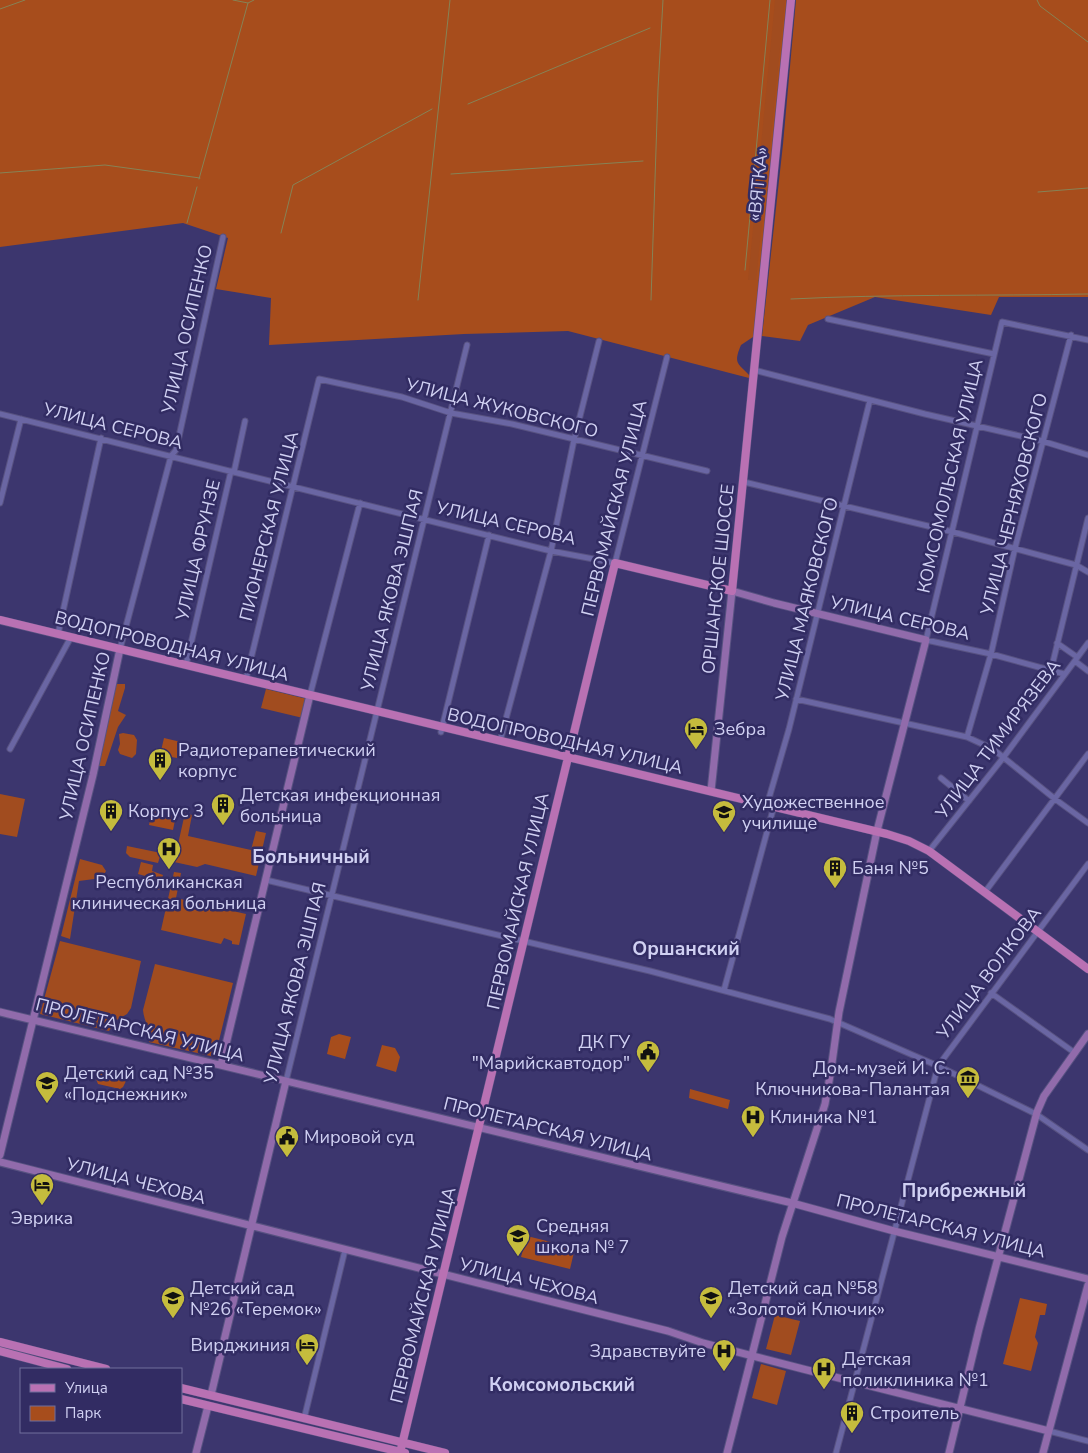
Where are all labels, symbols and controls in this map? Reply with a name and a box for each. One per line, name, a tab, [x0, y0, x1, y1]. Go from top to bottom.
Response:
street label: «ВЯТКА»	[742, 145, 774, 223]
street label: УЛИЦА ОСИПЕНКО	[156, 242, 218, 417]
street label: КОМСОМОЛЬСКАЯ УЛИЦА	[911, 357, 989, 595]
street label: УЛИЦА ЖУКОВСКОГО	[402, 372, 601, 444]
street label: УЛИЦА ЧЕРНЯХОВСКОГО	[975, 390, 1053, 618]
street label: УЛИЦА СЕРОВА	[40, 397, 185, 455]
street label: ПЕРВОМАЙСКАЯ УЛИЦА	[575, 397, 653, 619]
street label: ПИОНЕРСКАЯ УЛИЦА	[234, 429, 304, 623]
street label: УЛИЦА ФРУНЗЕ	[170, 477, 226, 624]
street label: ОРШАНСКОЕ ШОССЕ	[696, 483, 740, 675]
street label: УЛИЦА ЯКОВА ЭШПАЯ	[355, 487, 429, 694]
street label: УЛИЦА СЕРОВА	[433, 495, 578, 551]
street label: УЛИЦА МАЯКОВСКОГО	[770, 495, 844, 704]
street label: УЛИЦА СЕРОВА	[827, 590, 972, 646]
street label: ВОДОПРОВОДНАЯ УЛИЦА	[52, 605, 292, 687]
street label: УЛИЦА ОСИПЕНКО	[54, 649, 116, 824]
street label: УЛИЦА ТИМИРЯЗЕВА	[930, 654, 1066, 824]
street label: ВОДОПРОВОДНАЯ УЛИЦА	[445, 702, 685, 780]
hotel icon: Зебра	[683, 716, 709, 750]
place label: Зебра	[714, 717, 766, 741]
place label: Радиотерапевтический корпус	[178, 738, 376, 783]
building icon: Радиотерапевтический корпус	[147, 747, 173, 781]
place label: Детская инфекционная больница	[240, 783, 440, 828]
street label: ПЕРВОМАЙСКАЯ УЛИЦА	[481, 790, 555, 1012]
place label: Художественное училище	[742, 790, 884, 835]
building icon: Детская инфекционная больница	[210, 792, 236, 826]
building icon: Корпус 3	[98, 798, 124, 832]
place label: Корпус 3	[128, 799, 204, 823]
school or university icon: Художественное училище	[711, 799, 737, 833]
hospital icon: Республиканская клиническая больница	[156, 836, 182, 870]
district label: Больничный	[252, 844, 370, 870]
building icon: Баня №5	[822, 855, 848, 889]
place label: Баня №5	[852, 856, 929, 880]
place label: Республиканская клиническая больница	[72, 870, 266, 915]
street label: УЛИЦА ЯКОВА ЭШПАЯ	[258, 880, 332, 1087]
street label: УЛИЦА ВОЛКОВА	[931, 902, 1047, 1045]
district label: Оршанский	[632, 936, 740, 962]
street label: ПРОЛЕТАРСКАЯ УЛИЦА	[33, 992, 247, 1068]
place label: ДК ГУ "Марийскавтодор"	[472, 1030, 630, 1075]
public building icon: ДК ГУ "Марийскавтодор"	[635, 1039, 661, 1073]
place label: Дом-музей И. С. Ключникова-Палантая	[755, 1056, 950, 1101]
place label: Детский сад №35 «Подснежник»	[64, 1061, 214, 1106]
museum icon: Дом-музей И. С. Ключникова-Палантая	[955, 1065, 981, 1099]
school or university icon: Детский сад №35 «Подснежник»	[34, 1070, 60, 1104]
street label: ПРОЛЕТАРСКАЯ УЛИЦА	[441, 1091, 655, 1167]
hospital icon: Клиника №1	[740, 1104, 766, 1138]
place label: Клиника №1	[770, 1105, 877, 1129]
public building icon: Мировой суд	[274, 1124, 300, 1158]
place label: Мировой суд	[304, 1125, 415, 1149]
street label: УЛИЦА ЧЕХОВА	[63, 1152, 208, 1210]
hotel icon: Эврика	[29, 1172, 55, 1206]
district label: Прибрежный	[902, 1178, 1026, 1204]
street label: ПЕРВОМАЙСКАЯ УЛИЦА	[384, 1184, 462, 1406]
street label: ПРОЛЕТАРСКАЯ УЛИЦА	[834, 1188, 1048, 1264]
place label: Эврика	[11, 1206, 73, 1230]
place label: Средняя школа № 7	[536, 1214, 629, 1259]
school or university icon: Средняя школа № 7	[505, 1223, 531, 1257]
street label: УЛИЦА ЧЕХОВА	[456, 1252, 601, 1310]
place label: Детский сад №26 «Теремок»	[190, 1276, 322, 1321]
place label: Детский сад №58 «Золотой Ключик»	[728, 1276, 885, 1321]
school or university icon: Детский сад №26 «Теремок»	[160, 1285, 186, 1319]
school or university icon: Детский сад №58 «Золотой Ключик»	[698, 1285, 724, 1319]
hotel icon: Вирджиния	[294, 1332, 320, 1366]
place label: Вирджиния	[191, 1333, 290, 1357]
hospital icon: Здравствуйте	[711, 1338, 737, 1372]
place label: Здравствуйте	[590, 1339, 706, 1363]
place label: Детская поликлиника №1	[842, 1347, 989, 1392]
hospital icon: Детская поликлиника №1	[811, 1356, 837, 1390]
legend	[20, 1368, 182, 1433]
district label: Комсомольский	[489, 1372, 635, 1398]
text: Улица	[64, 1378, 108, 1398]
building icon: Строитель	[839, 1400, 865, 1434]
place label: Строитель	[870, 1401, 959, 1425]
text: Парк	[65, 1403, 101, 1423]

